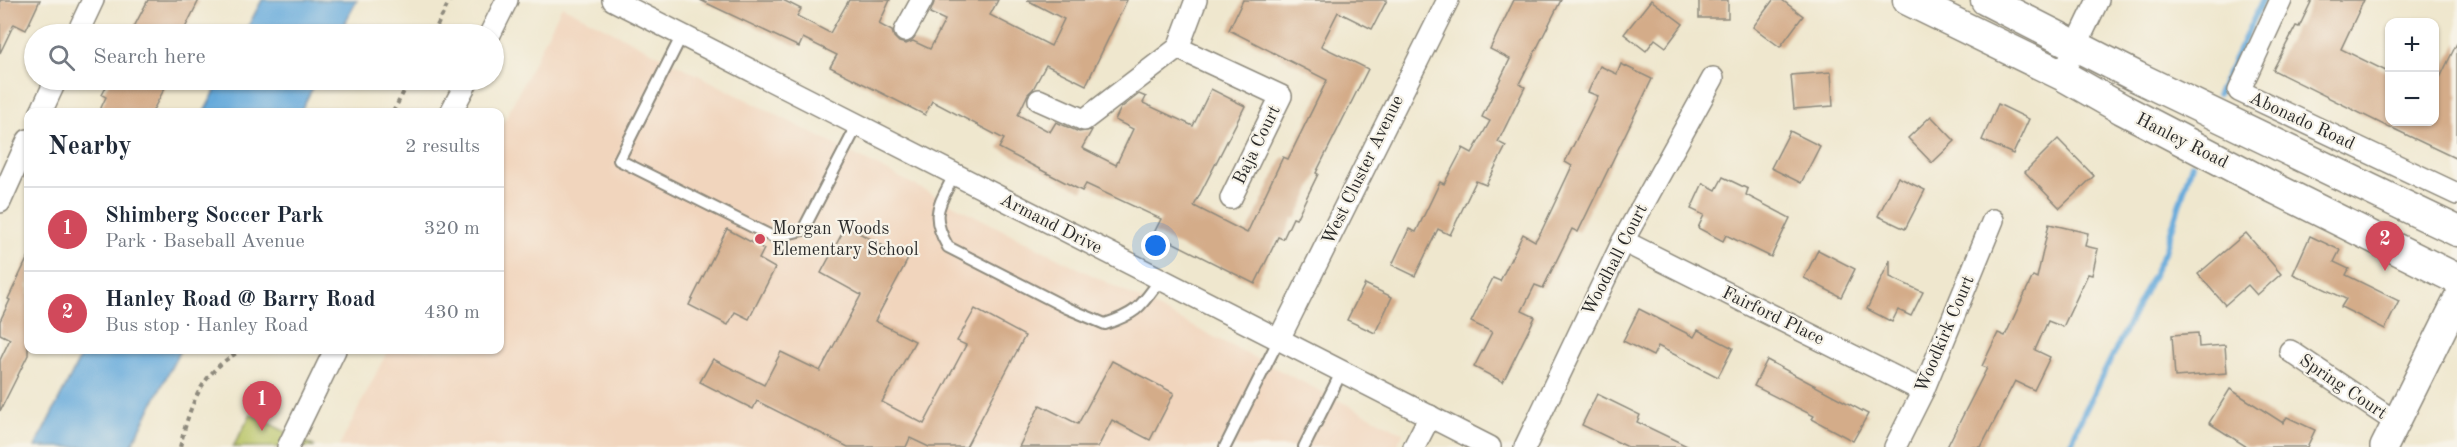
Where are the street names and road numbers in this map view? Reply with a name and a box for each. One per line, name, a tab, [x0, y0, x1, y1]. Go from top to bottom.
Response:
street label: Abonado Road	[2247, 89, 2357, 153]
street label: West Cluster Avenue	[1319, 93, 1407, 247]
street label: Baja Court	[1230, 103, 1284, 187]
street label: Hanley Road	[2133, 110, 2231, 172]
street label: Armand Drive	[997, 191, 1105, 257]
street label: Woodhall Court	[1579, 201, 1651, 319]
street label: Woodkirk Court	[1912, 273, 1978, 395]
street label: Fairford Place	[1719, 284, 1827, 348]
street label: Spring Court	[2296, 351, 2390, 423]

